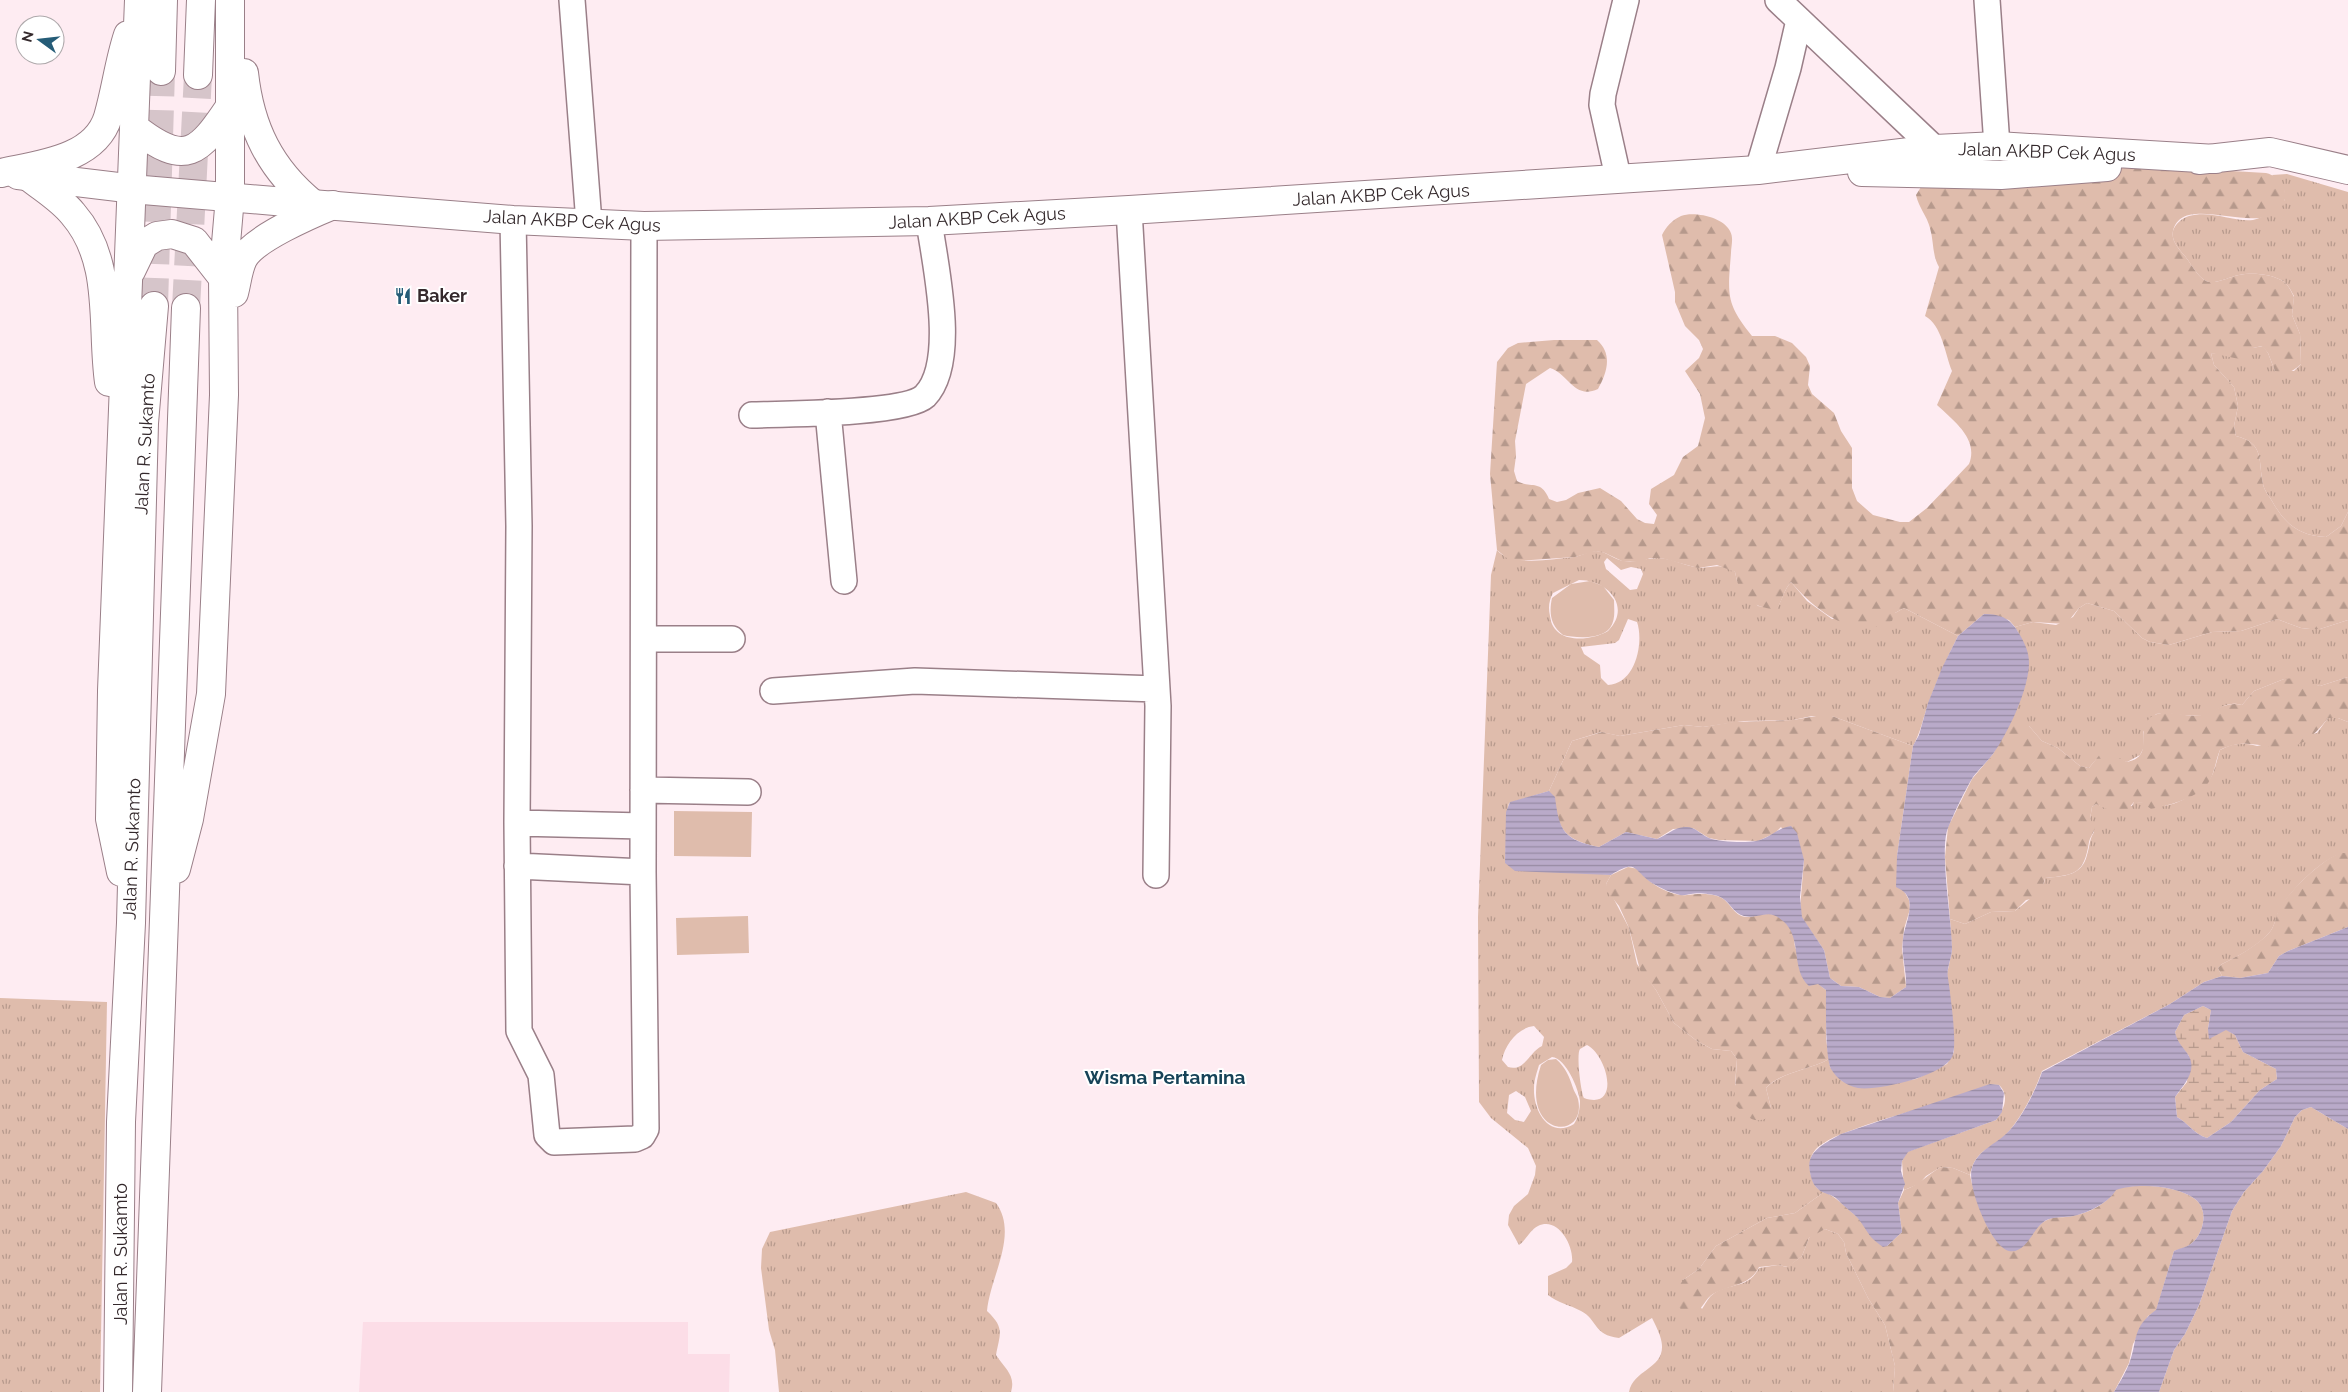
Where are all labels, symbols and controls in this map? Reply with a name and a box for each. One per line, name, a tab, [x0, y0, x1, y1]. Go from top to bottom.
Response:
north arrow	[15, 15, 65, 65]
text: N	[18, 29, 37, 44]
street label: Jalan AKBP Cek Agus	[1958, 138, 2136, 165]
street label: Jalan AKBP Cek Agus	[1292, 179, 1470, 210]
street label: Jalan AKBP Cek Agus	[888, 202, 1066, 233]
street label: Jalan AKBP Cek Agus	[483, 205, 662, 236]
place label: Baker	[417, 285, 467, 306]
restaurant icon: Baker	[393, 286, 413, 306]
street label: Jalan R. Sukamto	[130, 372, 159, 515]
street label: Jalan R. Sukamto	[119, 777, 144, 920]
district label: Wisma Pertamina	[1085, 1066, 1246, 1088]
street label: Jalan R. Sukamto	[110, 1183, 131, 1325]

